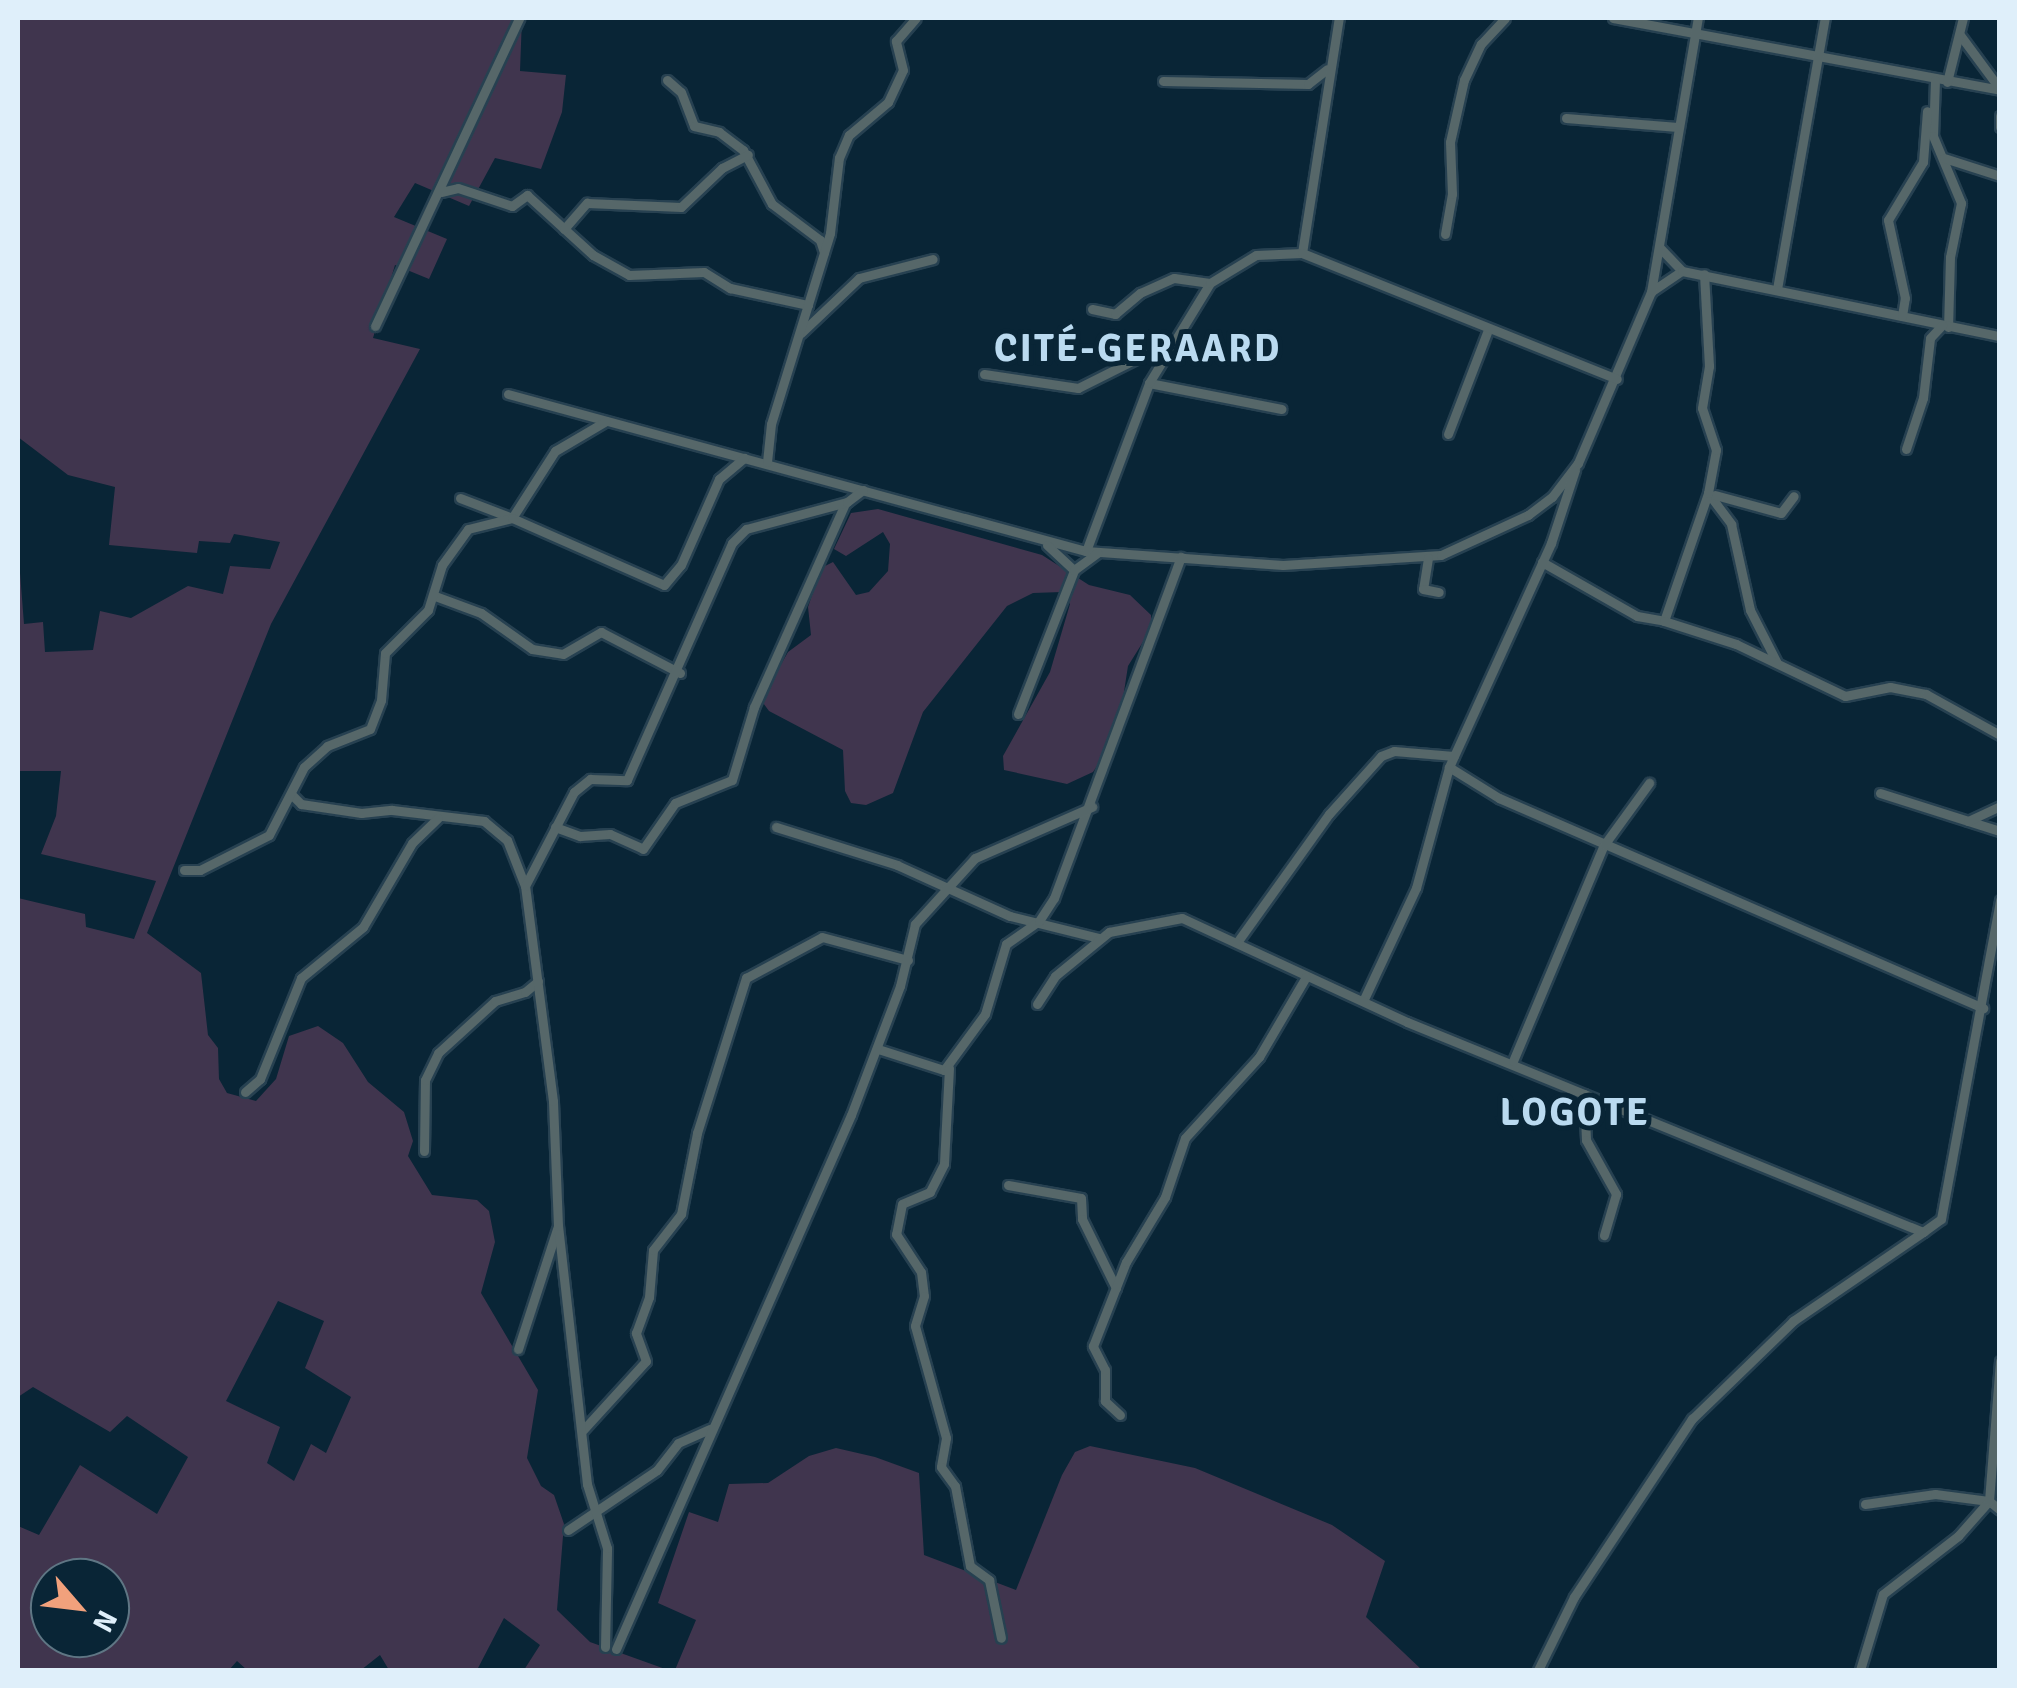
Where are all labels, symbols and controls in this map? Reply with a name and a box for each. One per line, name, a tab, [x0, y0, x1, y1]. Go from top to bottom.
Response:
district label: CITÉ-GERAARD	[994, 326, 1282, 372]
district label: LOGOTE	[1500, 1090, 1650, 1136]
north arrow	[30, 1558, 130, 1658]
text: N	[85, 1605, 124, 1638]

